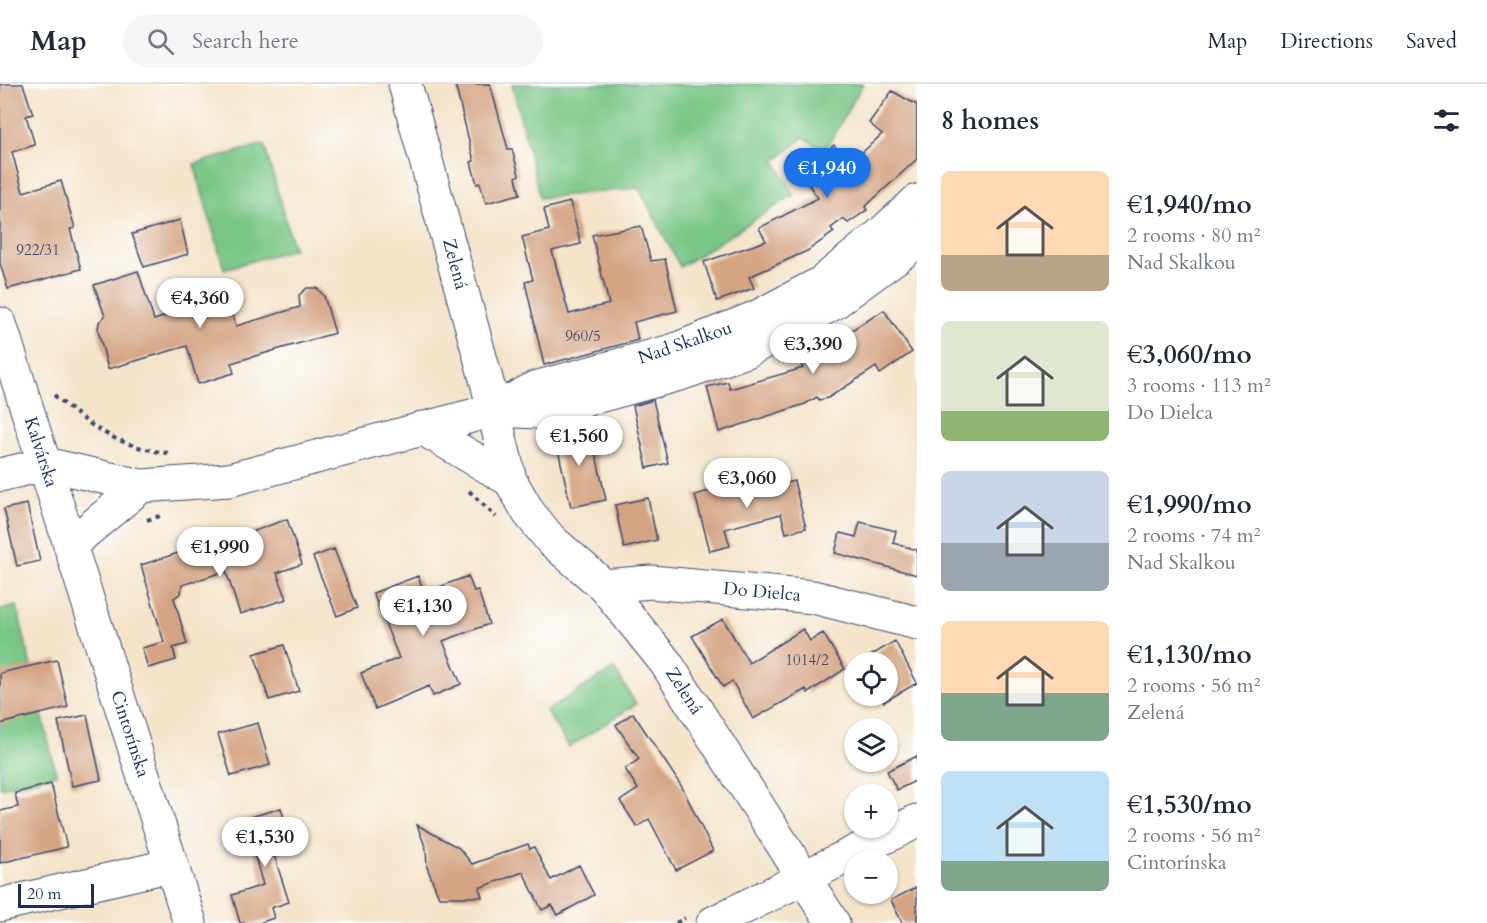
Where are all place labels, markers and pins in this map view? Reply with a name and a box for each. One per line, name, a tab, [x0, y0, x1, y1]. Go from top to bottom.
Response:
pin: €1,940	[778, 148, 876, 199]
pin: €4,360	[151, 278, 249, 329]
pin: €3,390	[764, 324, 862, 375]
pin: €1,560	[530, 416, 628, 467]
pin: €3,060	[698, 458, 796, 509]
pin: €1,990	[171, 527, 269, 578]
pin: €1,130	[374, 586, 472, 637]
pin: €1,530	[216, 817, 314, 868]

